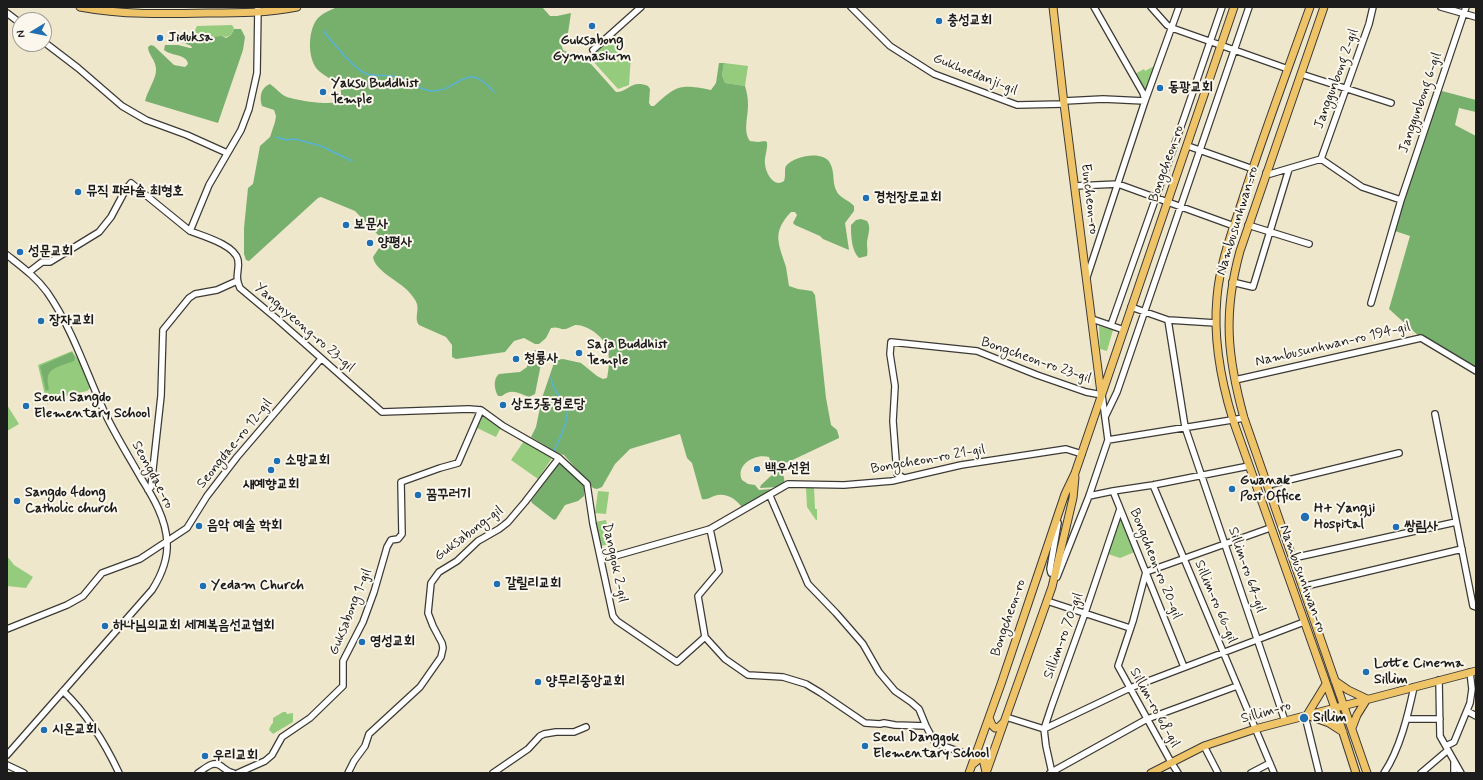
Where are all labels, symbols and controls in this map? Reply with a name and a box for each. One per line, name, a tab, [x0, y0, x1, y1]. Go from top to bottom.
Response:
north arrow	[12, 12, 52, 52]
place label: 충성교회	[947, 13, 992, 29]
marker: 충성교회	[934, 16, 944, 26]
marker: Guksabong Gymnasium	[587, 21, 597, 31]
street label: Janggunbong 2-gil	[1311, 27, 1363, 131]
text: N	[14, 29, 29, 39]
place label: Jiduksa	[168, 30, 213, 46]
marker: Jiduksa	[155, 33, 165, 43]
place label: Guksabong Gymnasium	[553, 33, 631, 66]
street label: Gukhoedanji-gil	[930, 50, 1020, 100]
street label: Janggunbong 6-gil	[1396, 50, 1446, 156]
place label: Yaksu Buddhist Temple	[331, 76, 419, 108]
place label: 동광교회	[1168, 80, 1213, 96]
marker: 동광교회	[1155, 83, 1165, 93]
marker: Yaksu Buddhist Temple	[318, 87, 328, 97]
street label: Bongcheon-ro	[1146, 123, 1188, 205]
street label: Euncheon-ro	[1076, 163, 1102, 235]
street label: Nambusunhwan-ro	[1213, 164, 1263, 278]
place label: 뮤직 파라솔 최형호	[86, 184, 184, 200]
marker: 뮤직 파라솔 최형호	[73, 187, 83, 197]
place label: 경천장로교회	[874, 190, 942, 206]
marker: 경천장로교회	[861, 193, 871, 203]
place label: 보문사	[354, 217, 388, 233]
marker: 보문사	[341, 220, 351, 230]
place label: 양평사	[378, 235, 412, 251]
marker: 양평사	[365, 238, 375, 248]
place label: 성문교회	[28, 244, 73, 260]
marker: 성문교회	[15, 247, 25, 257]
street label: Yangnyeong-ro 23-gil	[250, 280, 358, 376]
place label: 장자교회	[49, 313, 94, 329]
marker: 장자교회	[36, 316, 46, 326]
street label: Nambusunhwan-ro 194-gil	[1254, 319, 1412, 371]
street label: Bongcheon-ro 23-gil	[979, 334, 1093, 388]
place label: Saja Buddhist Temple	[587, 337, 667, 370]
marker: Saja Buddhist Temple	[574, 348, 584, 358]
place label: 청룡사	[524, 351, 558, 367]
marker: 청룡사	[511, 354, 521, 364]
place label: Seoul Sangdo Elementary School	[34, 390, 150, 422]
street label: Seongdae-ro 12-gil	[194, 396, 276, 492]
place label: 상도3동경로당	[511, 397, 585, 413]
marker: 상도3동경로당	[498, 400, 508, 410]
marker: Seoul Sangdo Elementary School	[21, 401, 31, 411]
street label: Seongdae-ro	[127, 438, 177, 512]
street label: Bongcheon-ro 21-gil	[869, 442, 987, 478]
place label: 소망교회	[285, 453, 330, 469]
marker: 소망교회	[272, 456, 282, 466]
place label: 백우선원	[765, 461, 810, 477]
marker: 백우선원	[752, 464, 762, 474]
marker: 새예향교회	[266, 465, 276, 475]
place label: Gwanak Post Office	[1240, 473, 1301, 506]
place label: 새예향교회	[243, 477, 299, 493]
marker: Gwanak Post Office	[1227, 484, 1237, 494]
place label: Sangdo 4dong Catholic church	[25, 485, 118, 518]
place label: 꿈꾸러기	[426, 487, 471, 503]
marker: 꿈꾸러기	[413, 490, 423, 500]
marker: Sangdo 4dong Catholic church	[12, 496, 22, 506]
place label: H+ Yangji Hospital	[1314, 501, 1375, 534]
street label: Guksabong-gil	[431, 503, 507, 565]
street label: Bongcheon-ro 20-gil	[1125, 506, 1185, 622]
marker: H+ Yangji Hospital	[1299, 511, 1311, 523]
place label: 음악 예술 학회	[207, 518, 282, 534]
place label: 쌍림사	[1404, 519, 1438, 535]
marker: 음악 예술 학회	[194, 521, 204, 531]
street label: Danggok 2-gil	[597, 522, 631, 604]
marker: 쌍림사	[1391, 522, 1401, 532]
street label: Nambusunhwan-ro	[1275, 523, 1329, 635]
street label: Sillim-ro 64-gil	[1223, 525, 1269, 615]
street label: Sillim-ro 66-gil	[1190, 558, 1240, 646]
street label: Guksabong 1-gil	[326, 566, 376, 658]
place label: 갈릴리교회	[505, 576, 561, 592]
street label: Bongcheon-ro	[988, 577, 1030, 659]
place label: Yedam Church	[211, 578, 304, 594]
marker: 갈릴리교회	[492, 579, 502, 589]
marker: Yedam Church	[198, 581, 208, 591]
street label: Sillim-ro 70-gil	[1041, 591, 1087, 681]
place label: 하나님의교회 세계복음선교협회	[113, 618, 274, 634]
marker: 하나님의교회 세계복음선교협회	[100, 621, 110, 631]
place label: 영성교회	[370, 634, 415, 650]
marker: 영성교회	[357, 637, 367, 647]
place label: Lotte Cinema Sillim	[1374, 656, 1464, 688]
street label: Sillim-ro 68-gil	[1125, 665, 1183, 751]
marker: Lotte Cinema Sillim	[1361, 667, 1371, 677]
place label: 양무리중앙교회	[546, 674, 625, 690]
marker: 양무리중앙교회	[533, 677, 543, 687]
street label: Sillim-ro	[1239, 698, 1293, 728]
place label: Sillim	[1313, 710, 1347, 726]
marker: Sillim	[1298, 712, 1310, 724]
place label: 시온교회	[52, 722, 97, 738]
marker: 시온교회	[39, 725, 49, 735]
place label: Seoul Danggok Elementary School	[873, 730, 989, 762]
marker: Seoul Danggok Elementary School	[860, 741, 870, 751]
place label: 우리교회	[213, 748, 258, 764]
marker: 우리교회	[200, 751, 210, 761]

